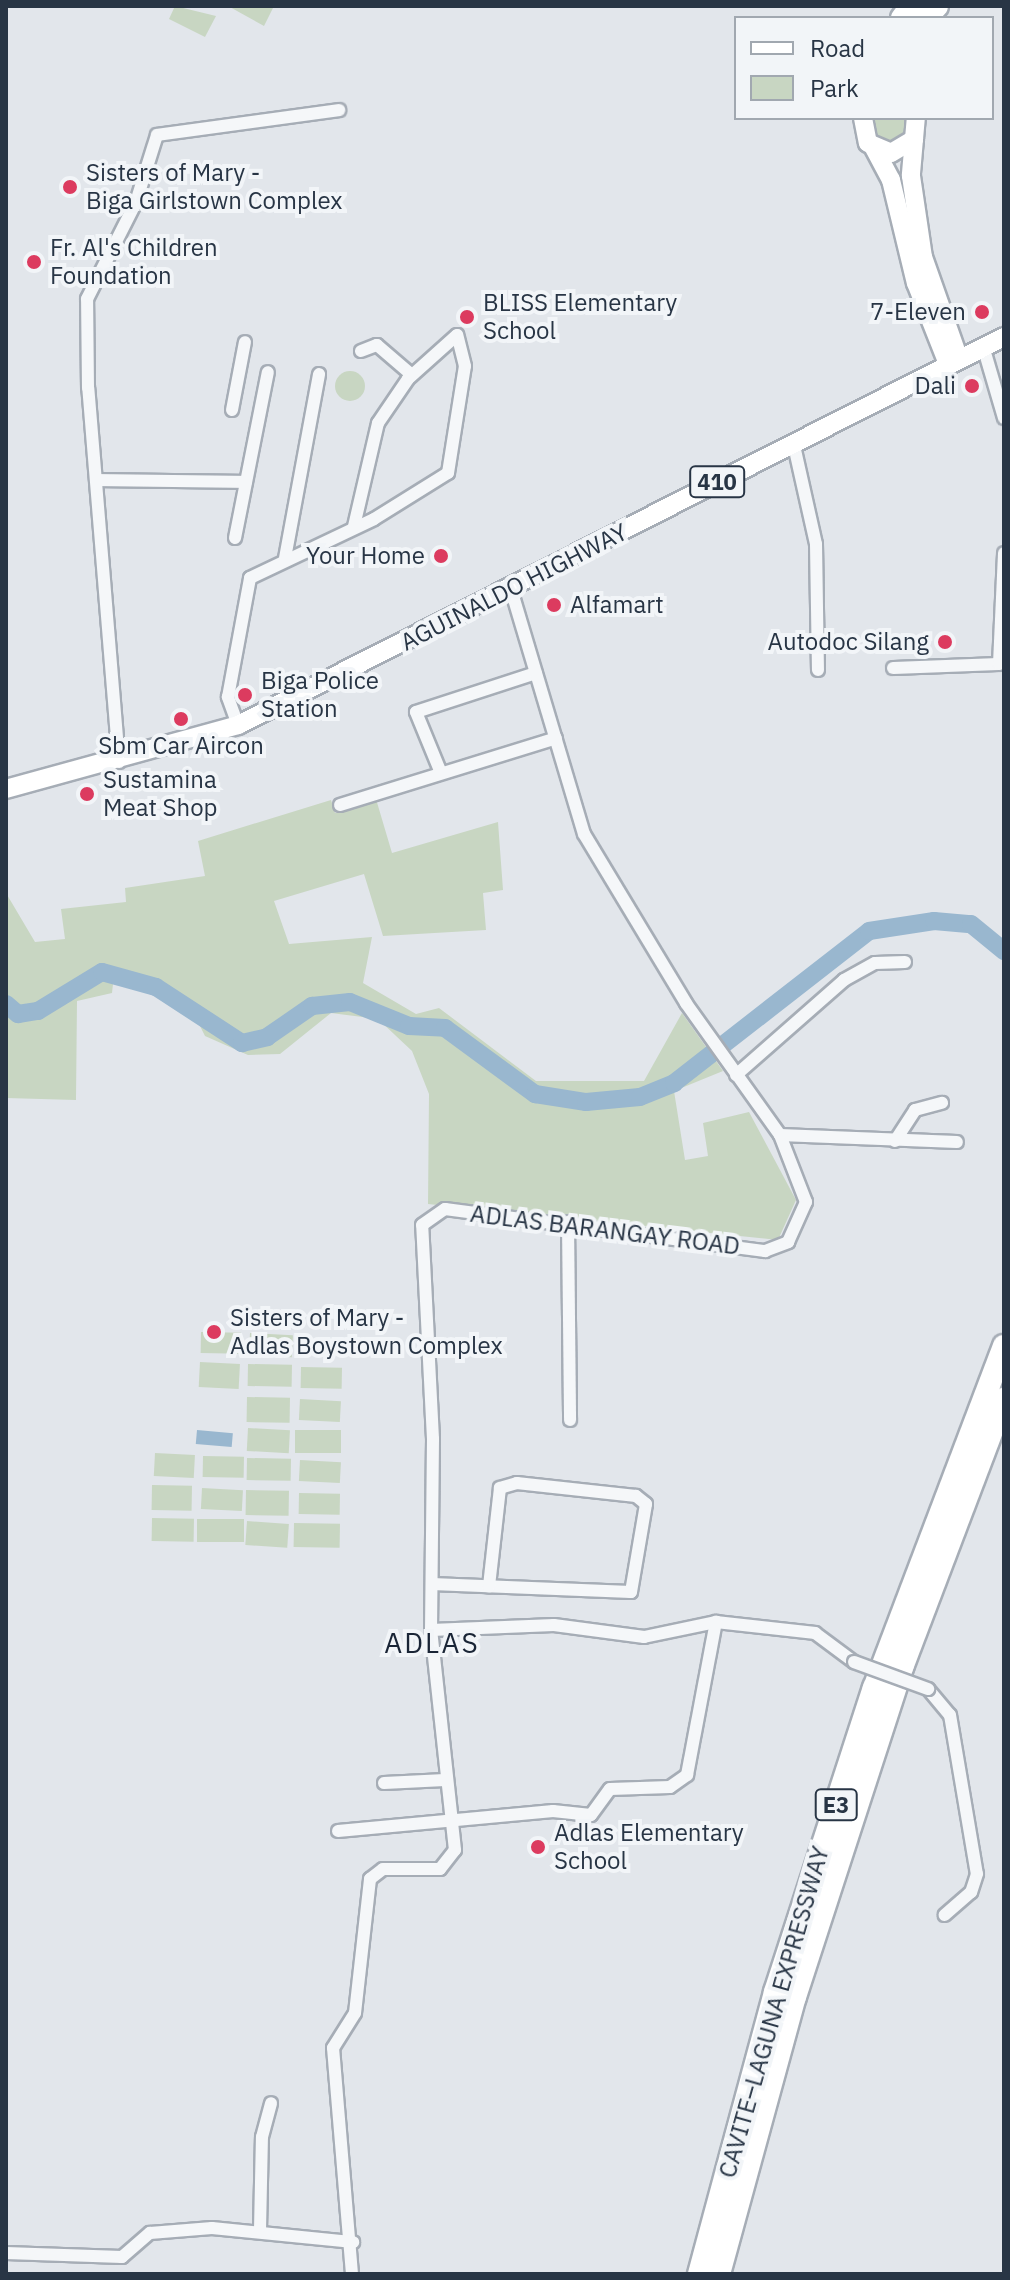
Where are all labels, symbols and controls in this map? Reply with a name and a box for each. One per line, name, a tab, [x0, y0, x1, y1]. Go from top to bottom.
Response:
legend	[734, 16, 994, 120]
text: Road	[810, 32, 865, 64]
text: Park	[810, 72, 859, 104]
place label: Sisters of Mary - Biga Girlstown Complex	[86, 159, 342, 215]
marker: Sisters of Mary - Biga Girlstown Complex	[61, 178, 79, 196]
place label: Fr. Al's Children Foundation	[50, 234, 218, 290]
marker: Fr. Al's Children Foundation	[25, 253, 43, 271]
place label: BLISS Elementary School	[483, 289, 677, 345]
place label: 7-Eleven	[870, 298, 966, 326]
marker: 7-Eleven	[973, 303, 991, 321]
marker: BLISS Elementary School	[458, 308, 476, 326]
place label: Dali	[915, 372, 956, 400]
marker: Dali	[963, 377, 981, 395]
road number: 410	[689, 464, 745, 500]
street label: AGUINALDO HIGHWAY	[396, 517, 632, 657]
place label: Your Home	[306, 542, 425, 570]
marker: Your Home	[432, 547, 450, 565]
place label: Alfamart	[570, 591, 664, 619]
marker: Alfamart	[545, 596, 563, 614]
place label: Autodoc Silang	[768, 628, 929, 656]
marker: Autodoc Silang	[936, 633, 954, 651]
place label: Biga Police Station	[261, 667, 379, 723]
marker: Biga Police Station	[236, 686, 254, 704]
marker: Sbm Car Aircon	[172, 710, 190, 728]
place label: Sbm Car Aircon	[98, 732, 264, 760]
place label: Sustamina Meat Shop	[103, 766, 218, 822]
marker: Sustamina Meat Shop	[78, 785, 96, 803]
street label: ADLAS BARANGAY ROAD	[469, 1199, 741, 1261]
place label: Sisters of Mary - Adlas Boystown Complex	[230, 1304, 503, 1360]
marker: Sisters of Mary - Adlas Boystown Complex	[205, 1323, 223, 1341]
district label: ADLAS	[384, 1626, 480, 1660]
road number: E3	[814, 1787, 858, 1823]
place label: Adlas Elementary School	[554, 1819, 744, 1875]
marker: Adlas Elementary School	[529, 1838, 547, 1856]
street label: CAVITE–LAGUNA EXPRESSWAY	[713, 1843, 835, 2181]

